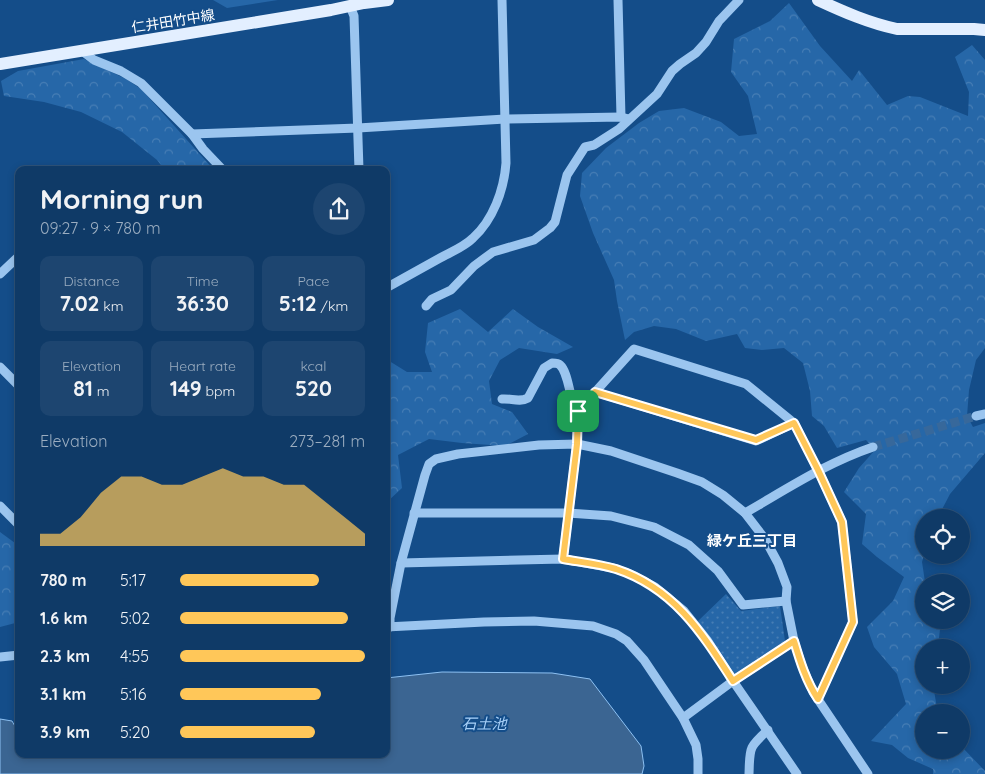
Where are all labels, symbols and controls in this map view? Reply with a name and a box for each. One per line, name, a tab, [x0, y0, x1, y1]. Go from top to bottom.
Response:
street label: 仁井田竹中線	[130, 6, 216, 36]
text: Morning run	[40, 181, 204, 216]
button: share	[313, 183, 365, 235]
text: 09:27 · 9 × 780 m	[40, 218, 160, 238]
text: Distance	[63, 272, 120, 290]
text: Time	[186, 272, 219, 290]
text: Pace	[298, 272, 329, 290]
text: 7.02	[59, 290, 100, 316]
text: 36:30	[176, 290, 229, 316]
text: 5:12	[279, 290, 317, 316]
text: km	[100, 297, 124, 315]
text: /km	[317, 297, 348, 315]
text: Elevation	[62, 357, 121, 375]
text: Heart rate	[169, 357, 236, 375]
text: kcal	[300, 357, 327, 375]
text: 81	[73, 375, 93, 401]
text: 149	[170, 375, 202, 401]
text: 520	[295, 375, 332, 401]
text: m	[93, 382, 110, 400]
text: bpm	[202, 382, 235, 400]
pin	[557, 390, 599, 432]
icon: arrive	[564, 397, 592, 425]
text: Elevation	[40, 431, 107, 451]
text: 273–281 m	[289, 431, 365, 451]
map controls	[915, 509, 970, 759]
button: locate	[915, 509, 970, 564]
district label: 緑ケ丘三丁目	[707, 531, 797, 550]
text: 780 m	[40, 570, 87, 590]
text: 5:17	[120, 570, 146, 590]
button: layers	[915, 574, 970, 629]
text: 1.6 km	[40, 608, 87, 628]
text: 5:02	[120, 608, 150, 628]
button: +	[915, 639, 970, 694]
text: 2.3 km	[40, 646, 90, 666]
text: 4:55	[120, 646, 149, 666]
text: 3.1 km	[40, 684, 86, 704]
text: 5:16	[120, 684, 146, 704]
button: −	[915, 704, 970, 759]
water label: 石土池	[461, 714, 508, 733]
text: 3.9 km	[40, 722, 90, 742]
text: 5:20	[120, 722, 150, 742]

